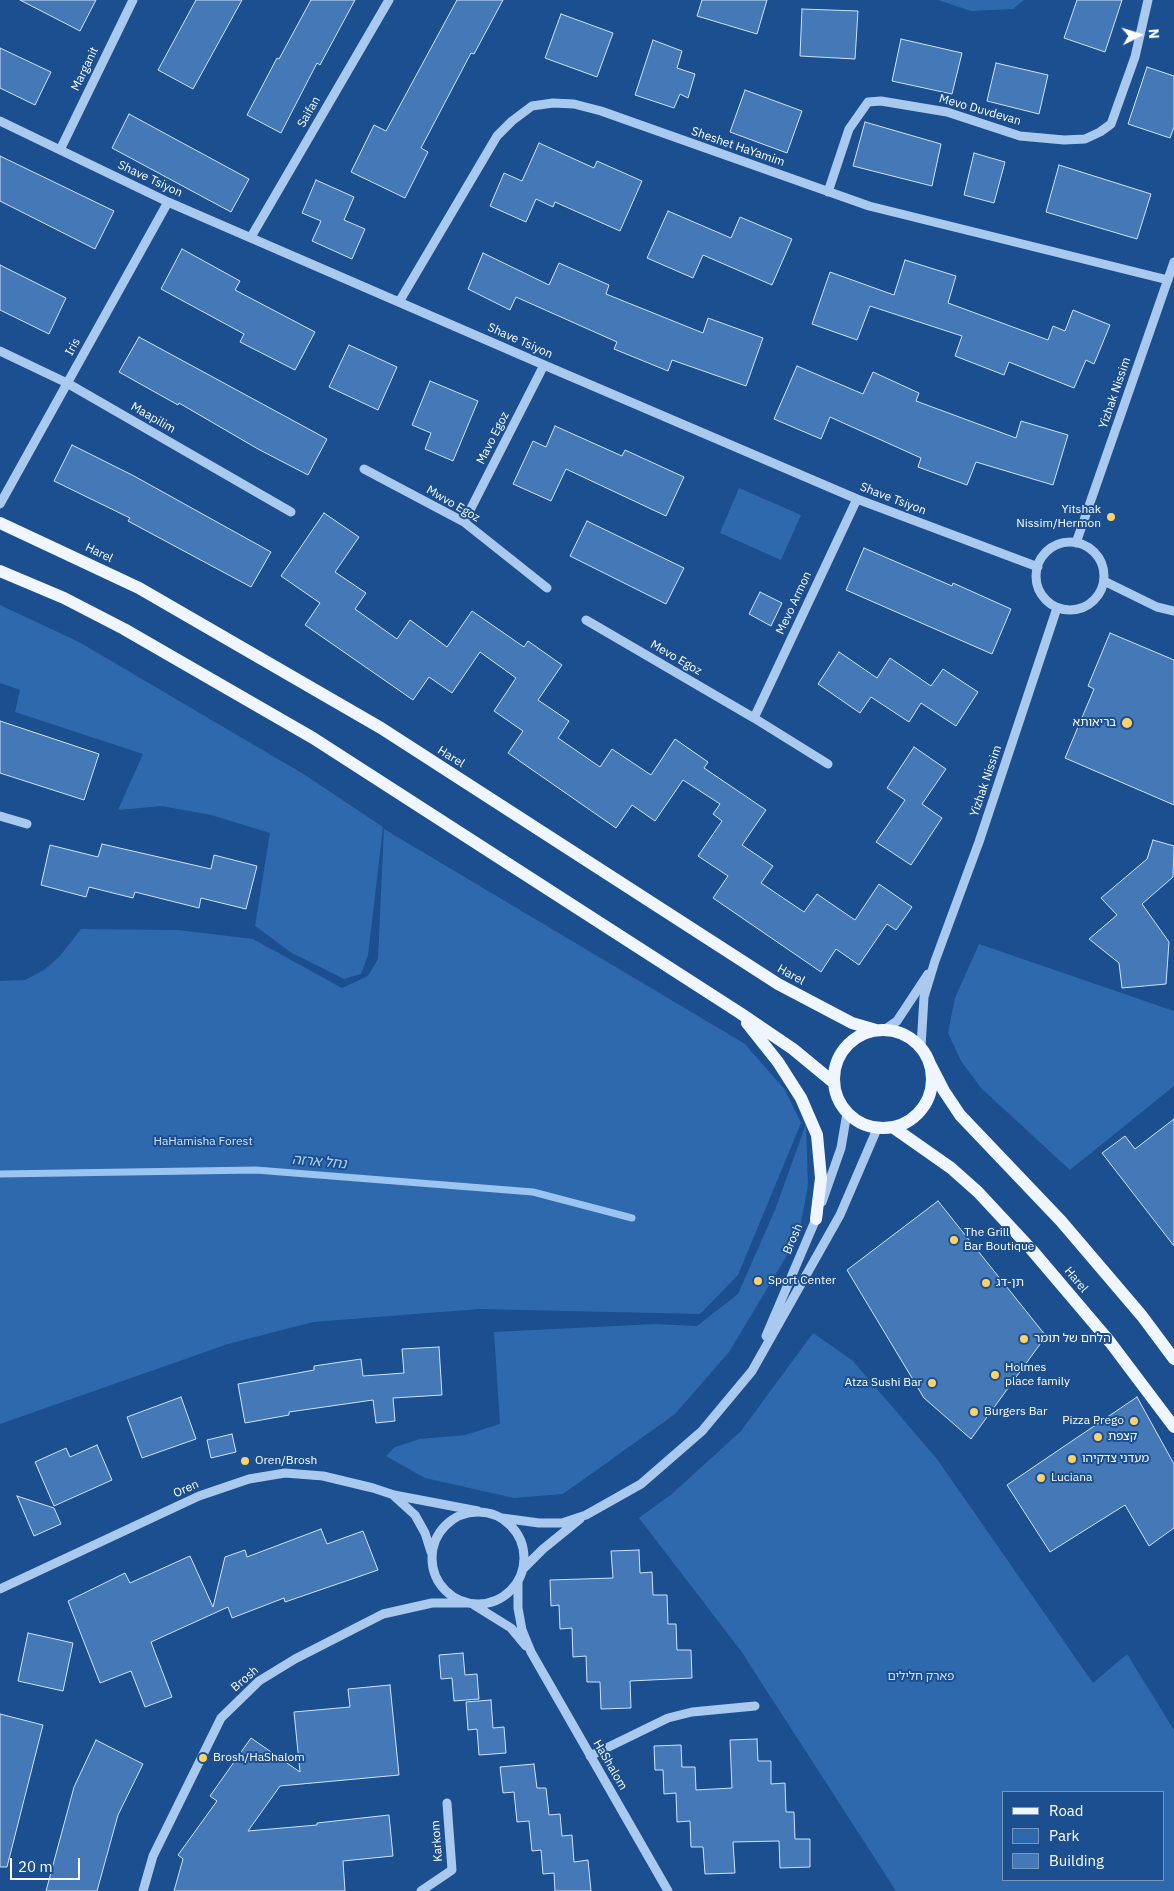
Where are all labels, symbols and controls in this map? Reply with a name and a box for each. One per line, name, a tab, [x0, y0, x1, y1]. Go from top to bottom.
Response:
north arrow	[1114, 10, 1164, 60]
text: N	[1145, 28, 1163, 40]
street label: Marganit	[68, 45, 102, 93]
street label: Mevo Duvdevan	[937, 91, 1023, 129]
street label: Saifan	[294, 94, 324, 130]
street label: Sheshet HaYamim	[689, 124, 787, 170]
street label: Shave Tsiyon	[115, 158, 185, 200]
street label: Shave Tsiyon	[485, 320, 555, 362]
street label: Iris	[62, 336, 84, 358]
street label: Yizhak Nissim	[1096, 355, 1134, 431]
street label: Maapilim	[128, 399, 178, 437]
street label: Mavo Egoz	[474, 409, 512, 467]
street label: Shave Tsiyon	[858, 480, 928, 518]
street label: Mwvo Egoz	[424, 483, 482, 525]
place label: Yitshak Nissim/Hermon	[1016, 503, 1101, 531]
marker: Yitshak Nissim/Hermon	[1105, 511, 1117, 523]
street label: Harel	[83, 540, 115, 566]
street label: Mevo Armon	[773, 569, 815, 637]
street label: Mevo Egoz	[648, 638, 704, 678]
place label: בריאותא	[1073, 716, 1116, 730]
marker: בריאותא	[1120, 716, 1134, 730]
street label: Harel	[435, 743, 467, 771]
street label: Yizhak Nissim	[967, 743, 1005, 819]
street label: Harel	[775, 962, 807, 988]
park label: HaHamisha Forest	[153, 1135, 253, 1149]
water label: נחל ארזה	[291, 1151, 347, 1173]
street label: Brosh	[780, 1222, 806, 1256]
place label: The Grill Bar Boutique	[964, 1226, 1034, 1254]
marker: The Grill Bar Boutique	[948, 1234, 960, 1246]
street label: Harel	[1061, 1264, 1091, 1296]
place label: Sport Center	[768, 1274, 836, 1288]
marker: Sport Center	[752, 1275, 764, 1287]
place label: תן-דג	[996, 1276, 1024, 1290]
marker: תן-דג	[980, 1277, 992, 1289]
place label: הלחם של תומר	[1034, 1332, 1111, 1346]
marker: הלחם של תומר	[1018, 1333, 1030, 1345]
place label: Holmes place family	[1005, 1361, 1070, 1389]
marker: Holmes place family	[989, 1369, 1001, 1381]
place label: Atza Sushi Bar	[844, 1376, 922, 1390]
marker: Atza Sushi Bar	[926, 1377, 938, 1389]
place label: Burgers Bar	[984, 1405, 1047, 1419]
marker: Burgers Bar	[968, 1406, 980, 1418]
place label: Pizza Prego	[1062, 1414, 1124, 1428]
marker: Pizza Prego	[1128, 1415, 1140, 1427]
place label: קצפת	[1108, 1430, 1137, 1444]
marker: קצפת	[1092, 1431, 1104, 1443]
place label: מעדני צדקיהו	[1082, 1452, 1149, 1466]
marker: מעדני צדקיהו	[1066, 1453, 1078, 1465]
place label: Oren/Brosh	[255, 1454, 317, 1468]
marker: Oren/Brosh	[239, 1455, 251, 1467]
place label: Luciana	[1051, 1471, 1092, 1485]
marker: Luciana	[1035, 1472, 1047, 1484]
street label: Oren	[171, 1477, 201, 1501]
street label: Brosh	[228, 1663, 262, 1695]
park label: פארק חלילים	[888, 1670, 954, 1684]
street label: HaShalom	[590, 1737, 630, 1793]
place label: Brosh/HaShalom	[213, 1751, 305, 1765]
marker: Brosh/HaShalom	[197, 1752, 209, 1764]
legend	[1002, 1791, 1164, 1881]
text: Road	[1049, 1801, 1084, 1820]
street label: Karkom	[428, 1820, 446, 1862]
text: Park	[1049, 1826, 1079, 1845]
scale bar	[12, 1848, 82, 1880]
text: Building	[1049, 1851, 1104, 1870]
text: 20 m	[18, 1857, 53, 1876]

